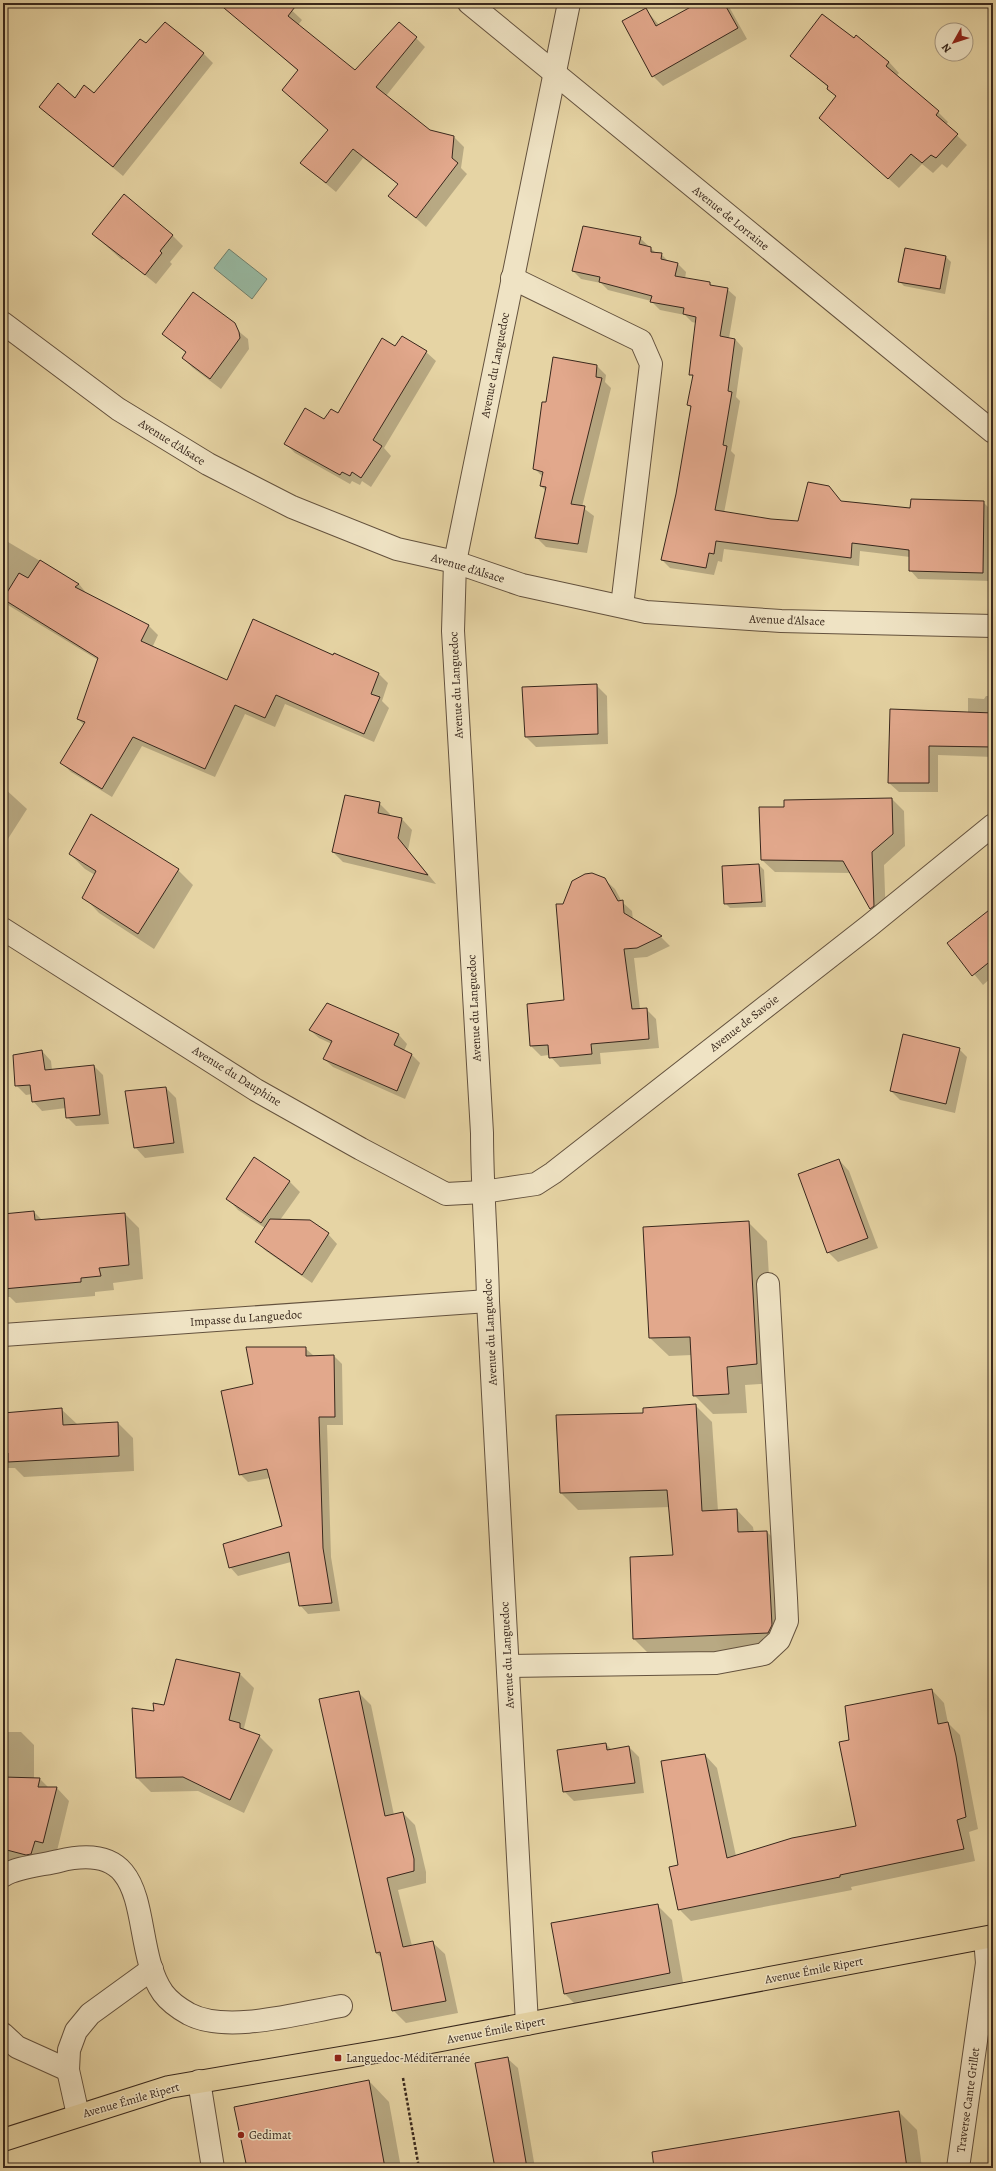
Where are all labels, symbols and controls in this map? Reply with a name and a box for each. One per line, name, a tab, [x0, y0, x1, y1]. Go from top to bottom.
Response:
north arrow	[934, 22, 974, 62]
text: N	[938, 40, 955, 56]
street label: Avenue de Lorraine	[689, 181, 773, 254]
street label: Avenue du Languedoc	[477, 311, 513, 420]
street label: Avenue d'Alsace	[135, 415, 208, 469]
street label: Avenue d'Alsace	[428, 549, 507, 587]
street label: Avenue d'Alsace	[748, 611, 825, 629]
street label: Avenue du Languedoc	[445, 631, 467, 740]
street label: Avenue du Languedoc	[463, 954, 485, 1063]
street label: Avenue de Savoie	[705, 991, 782, 1056]
street label: Avenue du Dauphine	[189, 1042, 285, 1110]
street label: Avenue du Languedoc	[479, 1278, 501, 1387]
street label: Impasse du Languedoc	[189, 1306, 303, 1330]
street label: Avenue du Languedoc	[496, 1601, 518, 1710]
street label: Avenue Émile Ripert	[763, 1953, 865, 1988]
street label: Avenue Émile Ripert	[445, 2013, 547, 2048]
street label: Traverse Cante Grillet	[953, 2046, 983, 2154]
place label: Languedoc-Méditerranée	[346, 2050, 470, 2066]
marker: Languedoc-Méditerranée	[333, 2053, 343, 2063]
street label: Avenue Émile Ripert	[80, 2079, 181, 2122]
place label: Gedimat	[249, 2127, 292, 2143]
marker: Gedimat	[236, 2130, 246, 2140]

